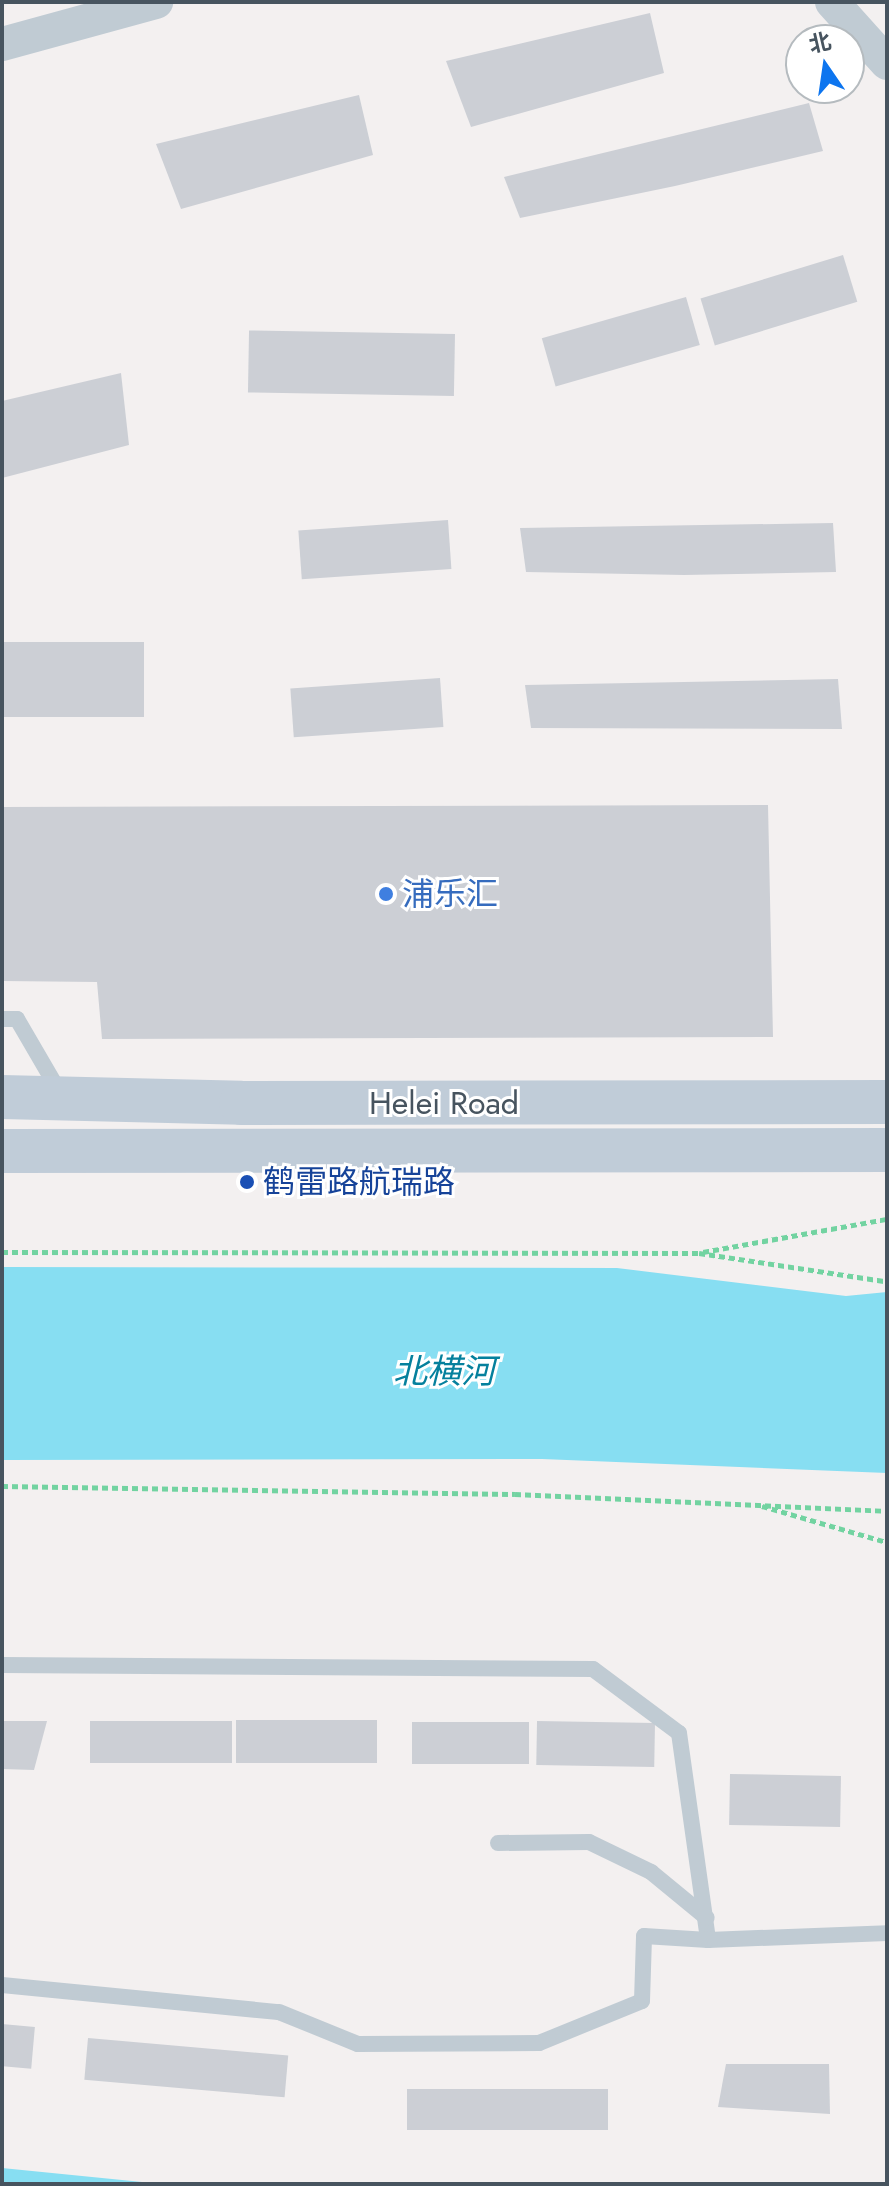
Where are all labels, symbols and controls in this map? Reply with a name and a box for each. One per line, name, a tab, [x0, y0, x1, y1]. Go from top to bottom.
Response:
north arrow	[785, 24, 865, 104]
text: 北	[806, 24, 834, 61]
place label: 浦乐汇	[402, 875, 498, 913]
marker: 浦乐汇	[377, 885, 395, 903]
street label: Helei Road	[369, 1084, 519, 1122]
place label: 鹤雷路航瑞路	[263, 1163, 455, 1201]
marker: 鹤雷路航瑞路	[238, 1173, 256, 1191]
water label: 北横河	[393, 1352, 495, 1392]

